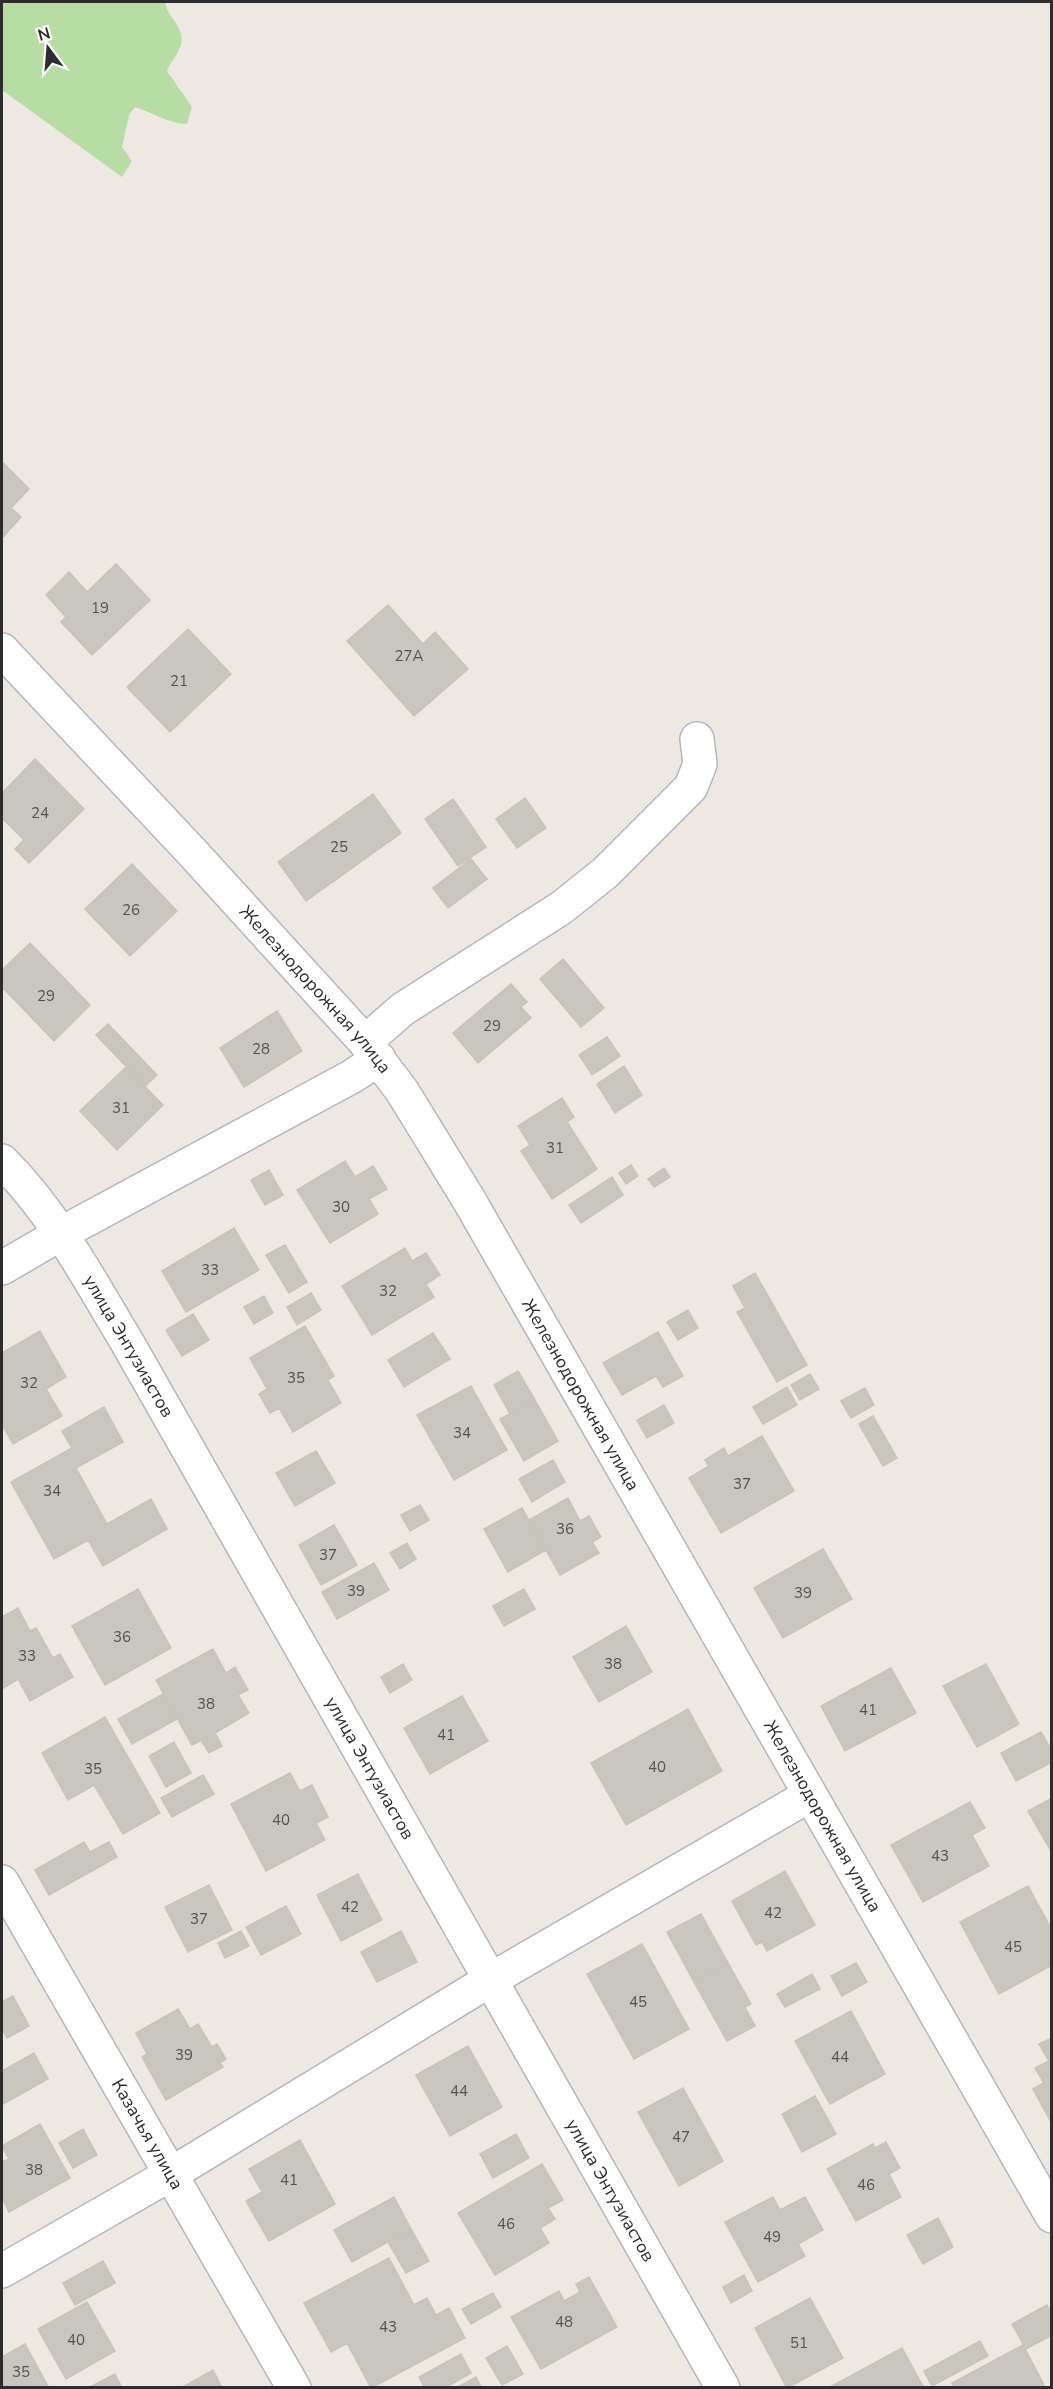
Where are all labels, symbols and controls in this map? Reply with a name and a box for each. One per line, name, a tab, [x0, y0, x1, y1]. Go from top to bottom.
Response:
north arrow	[18, 18, 78, 78]
text: N	[35, 22, 53, 47]
house number: 19	[91, 598, 109, 618]
house number: 27А	[395, 646, 424, 666]
house number: 21	[170, 671, 188, 691]
house number: 24	[31, 803, 49, 823]
house number: 25	[330, 837, 348, 857]
house number: 26	[122, 900, 140, 920]
street label: Железнодорожная улица	[234, 900, 397, 1078]
house number: 29	[37, 986, 55, 1006]
house number: 29	[483, 1016, 501, 1036]
house number: 28	[252, 1039, 270, 1059]
house number: 31	[112, 1098, 130, 1118]
house number: 31	[546, 1138, 564, 1158]
house number: 30	[332, 1197, 350, 1217]
house number: 33	[201, 1260, 219, 1280]
street label: улица Энтузиастов	[78, 1271, 179, 1422]
house number: 32	[379, 1281, 397, 1301]
street label: Железнодорожная улица	[516, 1294, 645, 1495]
house number: 35	[287, 1368, 305, 1388]
house number: 32	[20, 1373, 38, 1393]
house number: 34	[453, 1423, 471, 1443]
house number: 37	[733, 1474, 751, 1494]
house number: 34	[43, 1481, 61, 1501]
house number: 36	[556, 1519, 574, 1539]
house number: 37	[319, 1545, 337, 1565]
house number: 39	[347, 1581, 365, 1601]
house number: 39	[794, 1583, 812, 1603]
house number: 36	[113, 1627, 131, 1647]
house number: 33	[18, 1646, 36, 1666]
house number: 38	[604, 1654, 622, 1674]
street label: улица Энтузиастов	[320, 1692, 420, 1844]
house number: 38	[197, 1694, 215, 1714]
house number: 41	[859, 1700, 877, 1720]
street label: Железнодорожная улица	[758, 1716, 887, 1917]
house number: 41	[437, 1725, 455, 1745]
house number: 40	[648, 1757, 666, 1777]
house number: 35	[84, 1759, 102, 1779]
house number: 40	[272, 1810, 290, 1830]
house number: 43	[931, 1846, 949, 1866]
house number: 42	[341, 1897, 359, 1917]
house number: 42	[764, 1903, 782, 1923]
house number: 37	[190, 1909, 208, 1929]
house number: 45	[1004, 1937, 1022, 1957]
house number: 45	[629, 1992, 647, 2012]
house number: 39	[175, 2045, 193, 2065]
house number: 44	[831, 2047, 849, 2067]
street label: Казачья улица	[106, 2074, 189, 2194]
house number: 44	[450, 2081, 468, 2101]
street label: улица Энтузиастов	[560, 2115, 661, 2266]
house number: 47	[672, 2127, 690, 2147]
house number: 38	[25, 2160, 43, 2180]
house number: 41	[280, 2170, 298, 2190]
house number: 46	[857, 2175, 875, 2195]
house number: 46	[497, 2214, 515, 2234]
house number: 49	[763, 2227, 781, 2247]
house number: 48	[555, 2312, 573, 2332]
house number: 43	[379, 2317, 397, 2337]
house number: 40	[67, 2330, 85, 2350]
house number: 51	[790, 2333, 808, 2353]
house number: 35	[12, 2362, 30, 2382]

